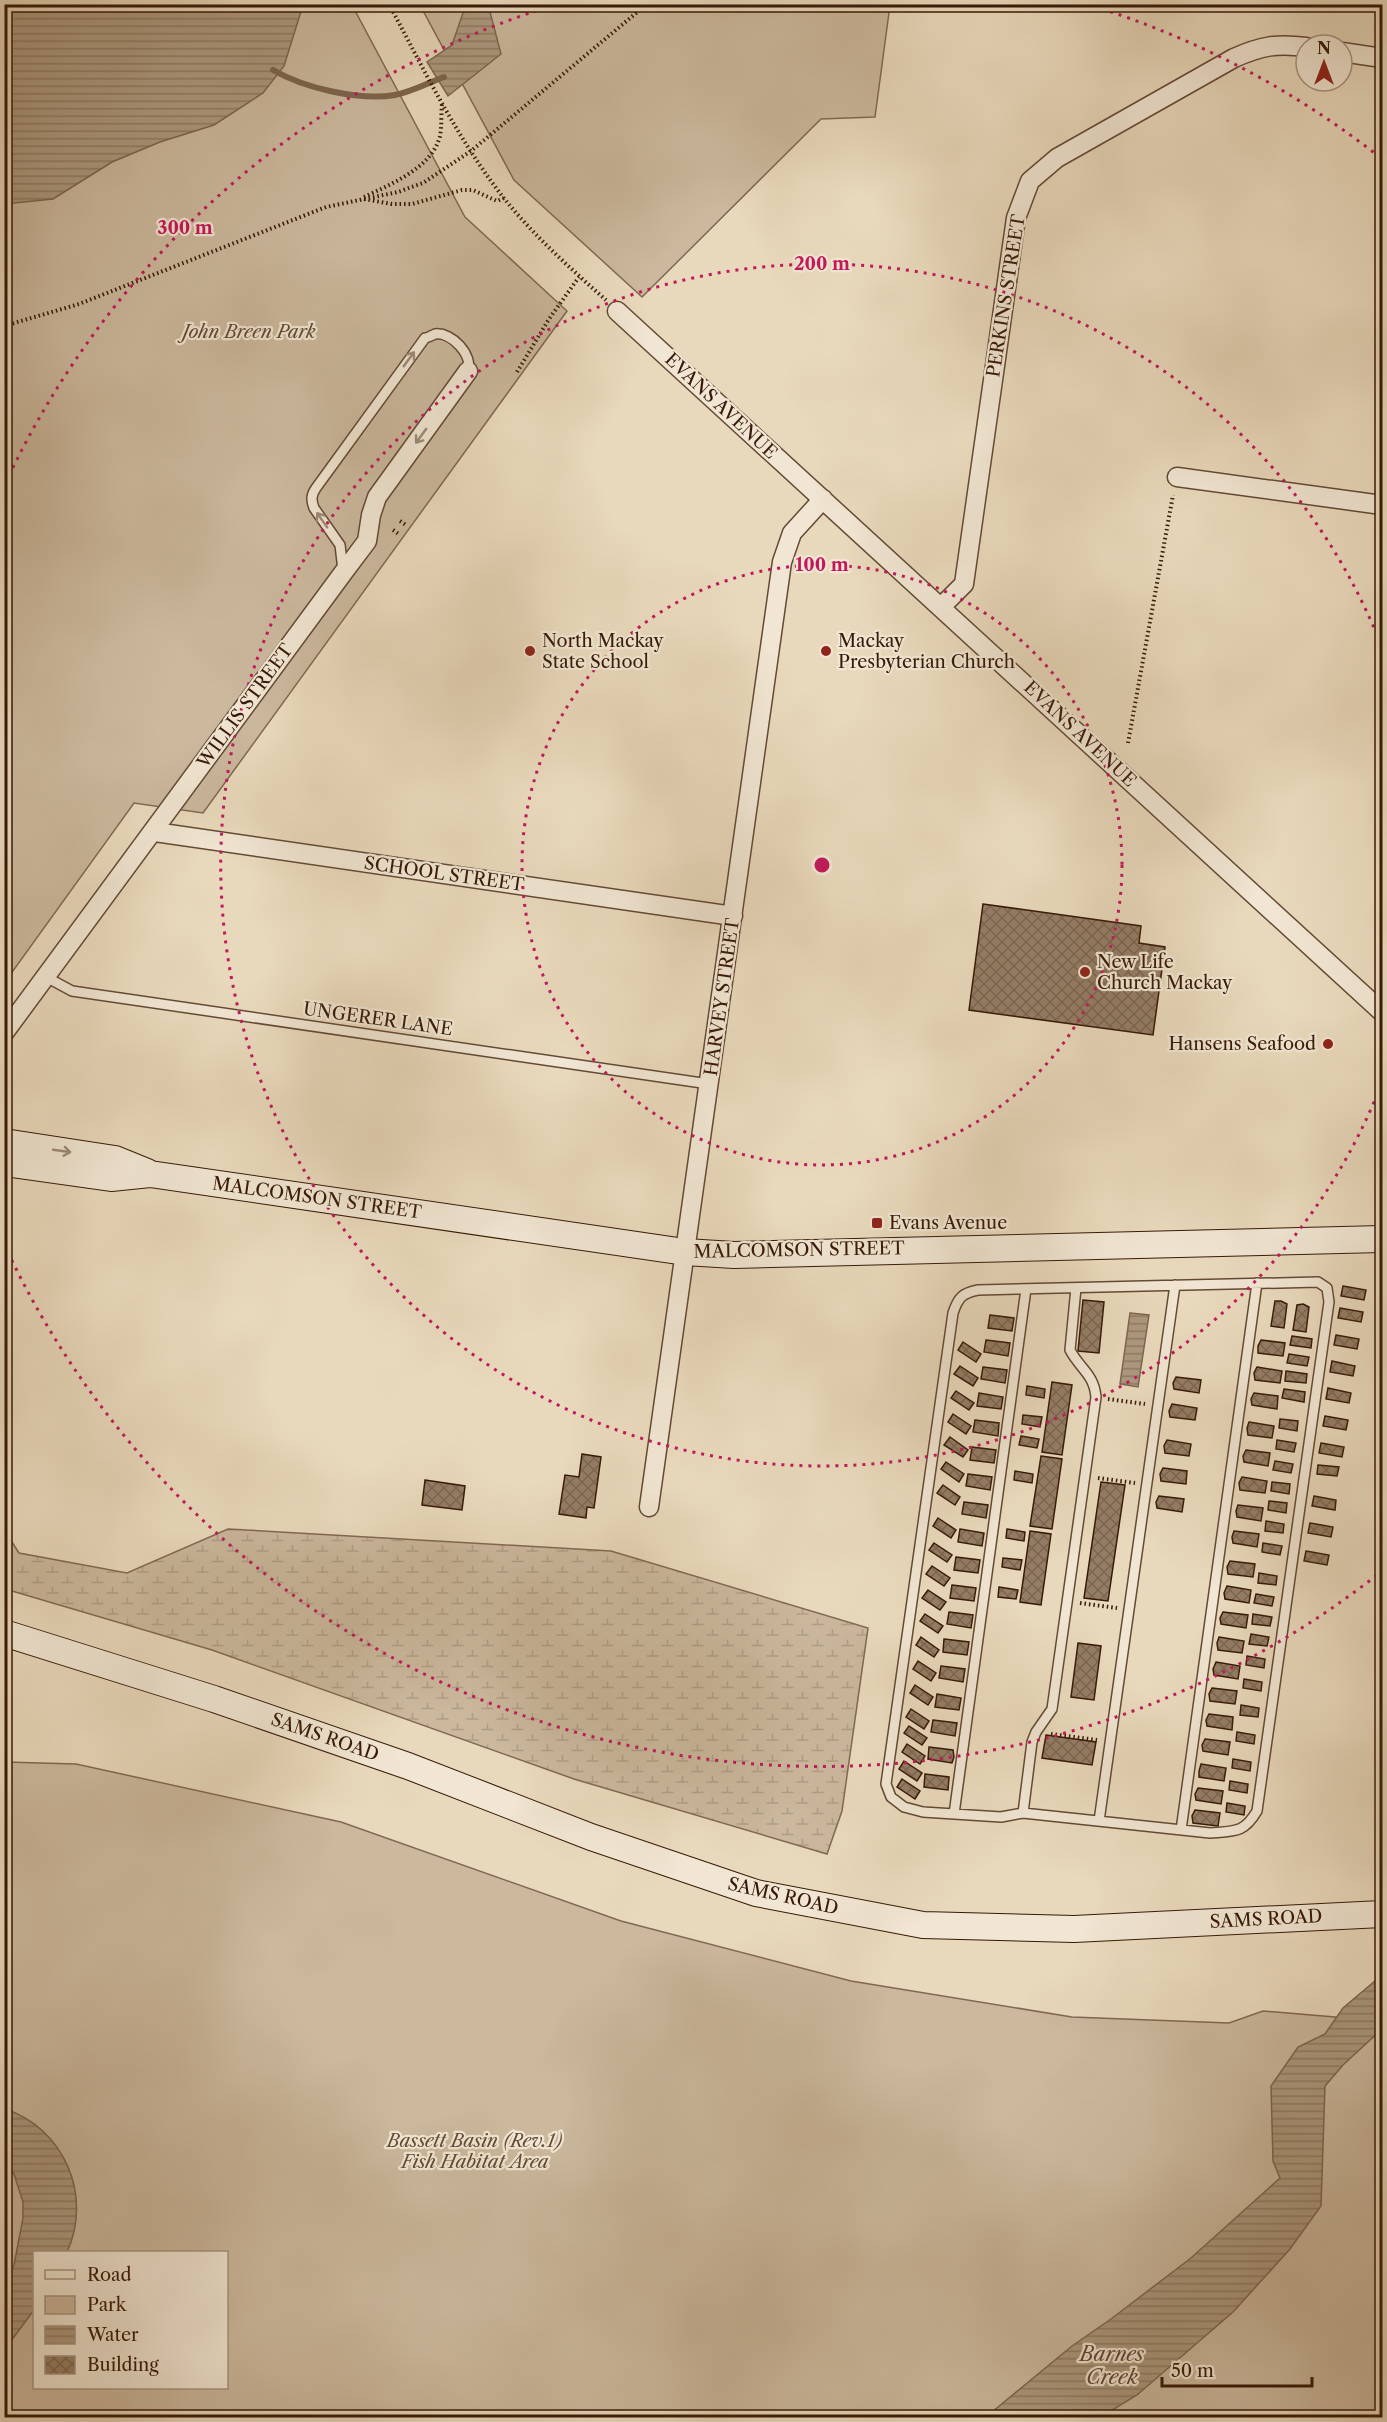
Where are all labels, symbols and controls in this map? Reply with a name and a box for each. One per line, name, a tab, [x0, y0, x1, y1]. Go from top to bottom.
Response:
north arrow	[1294, 33, 1354, 93]
text: N	[1317, 38, 1331, 58]
street label: PERKINS STREET	[982, 213, 1030, 379]
text: 300 m	[157, 217, 213, 239]
text: 200 m	[794, 253, 850, 275]
park label: John Breen Park	[177, 321, 316, 343]
street label: EVANS AVENUE	[660, 348, 782, 464]
one-way arrow	[403, 352, 415, 368]
one-way arrow	[415, 427, 427, 443]
one-way arrow	[316, 513, 328, 529]
text: 100 m	[795, 554, 849, 576]
place label: North Mackay State School	[542, 630, 665, 673]
place label: Mackay Presbyterian Church	[838, 630, 1015, 673]
street label: WILLIS STREET	[192, 639, 298, 773]
marker: North Mackay State School	[523, 644, 537, 658]
marker: Mackay Presbyterian Church	[819, 644, 833, 658]
street label: EVANS AVENUE	[1019, 676, 1141, 792]
street label: SCHOOL STREET	[363, 852, 526, 896]
centre of rings	[812, 855, 832, 875]
street label: HARVEY STREET	[700, 916, 744, 1077]
place label: New Life Church Mackay	[1097, 951, 1233, 994]
marker: New Life Church Mackay	[1078, 965, 1092, 979]
street label: UNGERER LANE	[302, 998, 454, 1040]
place label: Hansens Seafood	[1169, 1033, 1316, 1055]
marker: Hansens Seafood	[1321, 1037, 1335, 1051]
one-way arrow	[52, 1145, 72, 1156]
street label: MALCOMSON STREET	[211, 1172, 424, 1224]
place label: Evans Avenue	[889, 1212, 1007, 1234]
marker: Evans Avenue	[870, 1216, 884, 1230]
street label: MALCOMSON STREET	[693, 1237, 905, 1263]
street label: SAMS ROAD	[268, 1708, 382, 1766]
street label: SAMS ROAD	[726, 1873, 840, 1919]
street label: SAMS ROAD	[1209, 1905, 1323, 1933]
park label: Bassett Basin (Rev.1) Fish Habitat Area	[385, 2130, 563, 2173]
legend	[33, 2251, 228, 2389]
text: Road	[87, 2264, 132, 2286]
text: Park	[87, 2294, 128, 2316]
text: Water	[86, 2324, 139, 2346]
water label: Barnes Creek	[1078, 2342, 1144, 2389]
scale bar	[1162, 2350, 1312, 2388]
text: Building	[87, 2354, 159, 2376]
text: 50 m	[1171, 2360, 1214, 2382]

